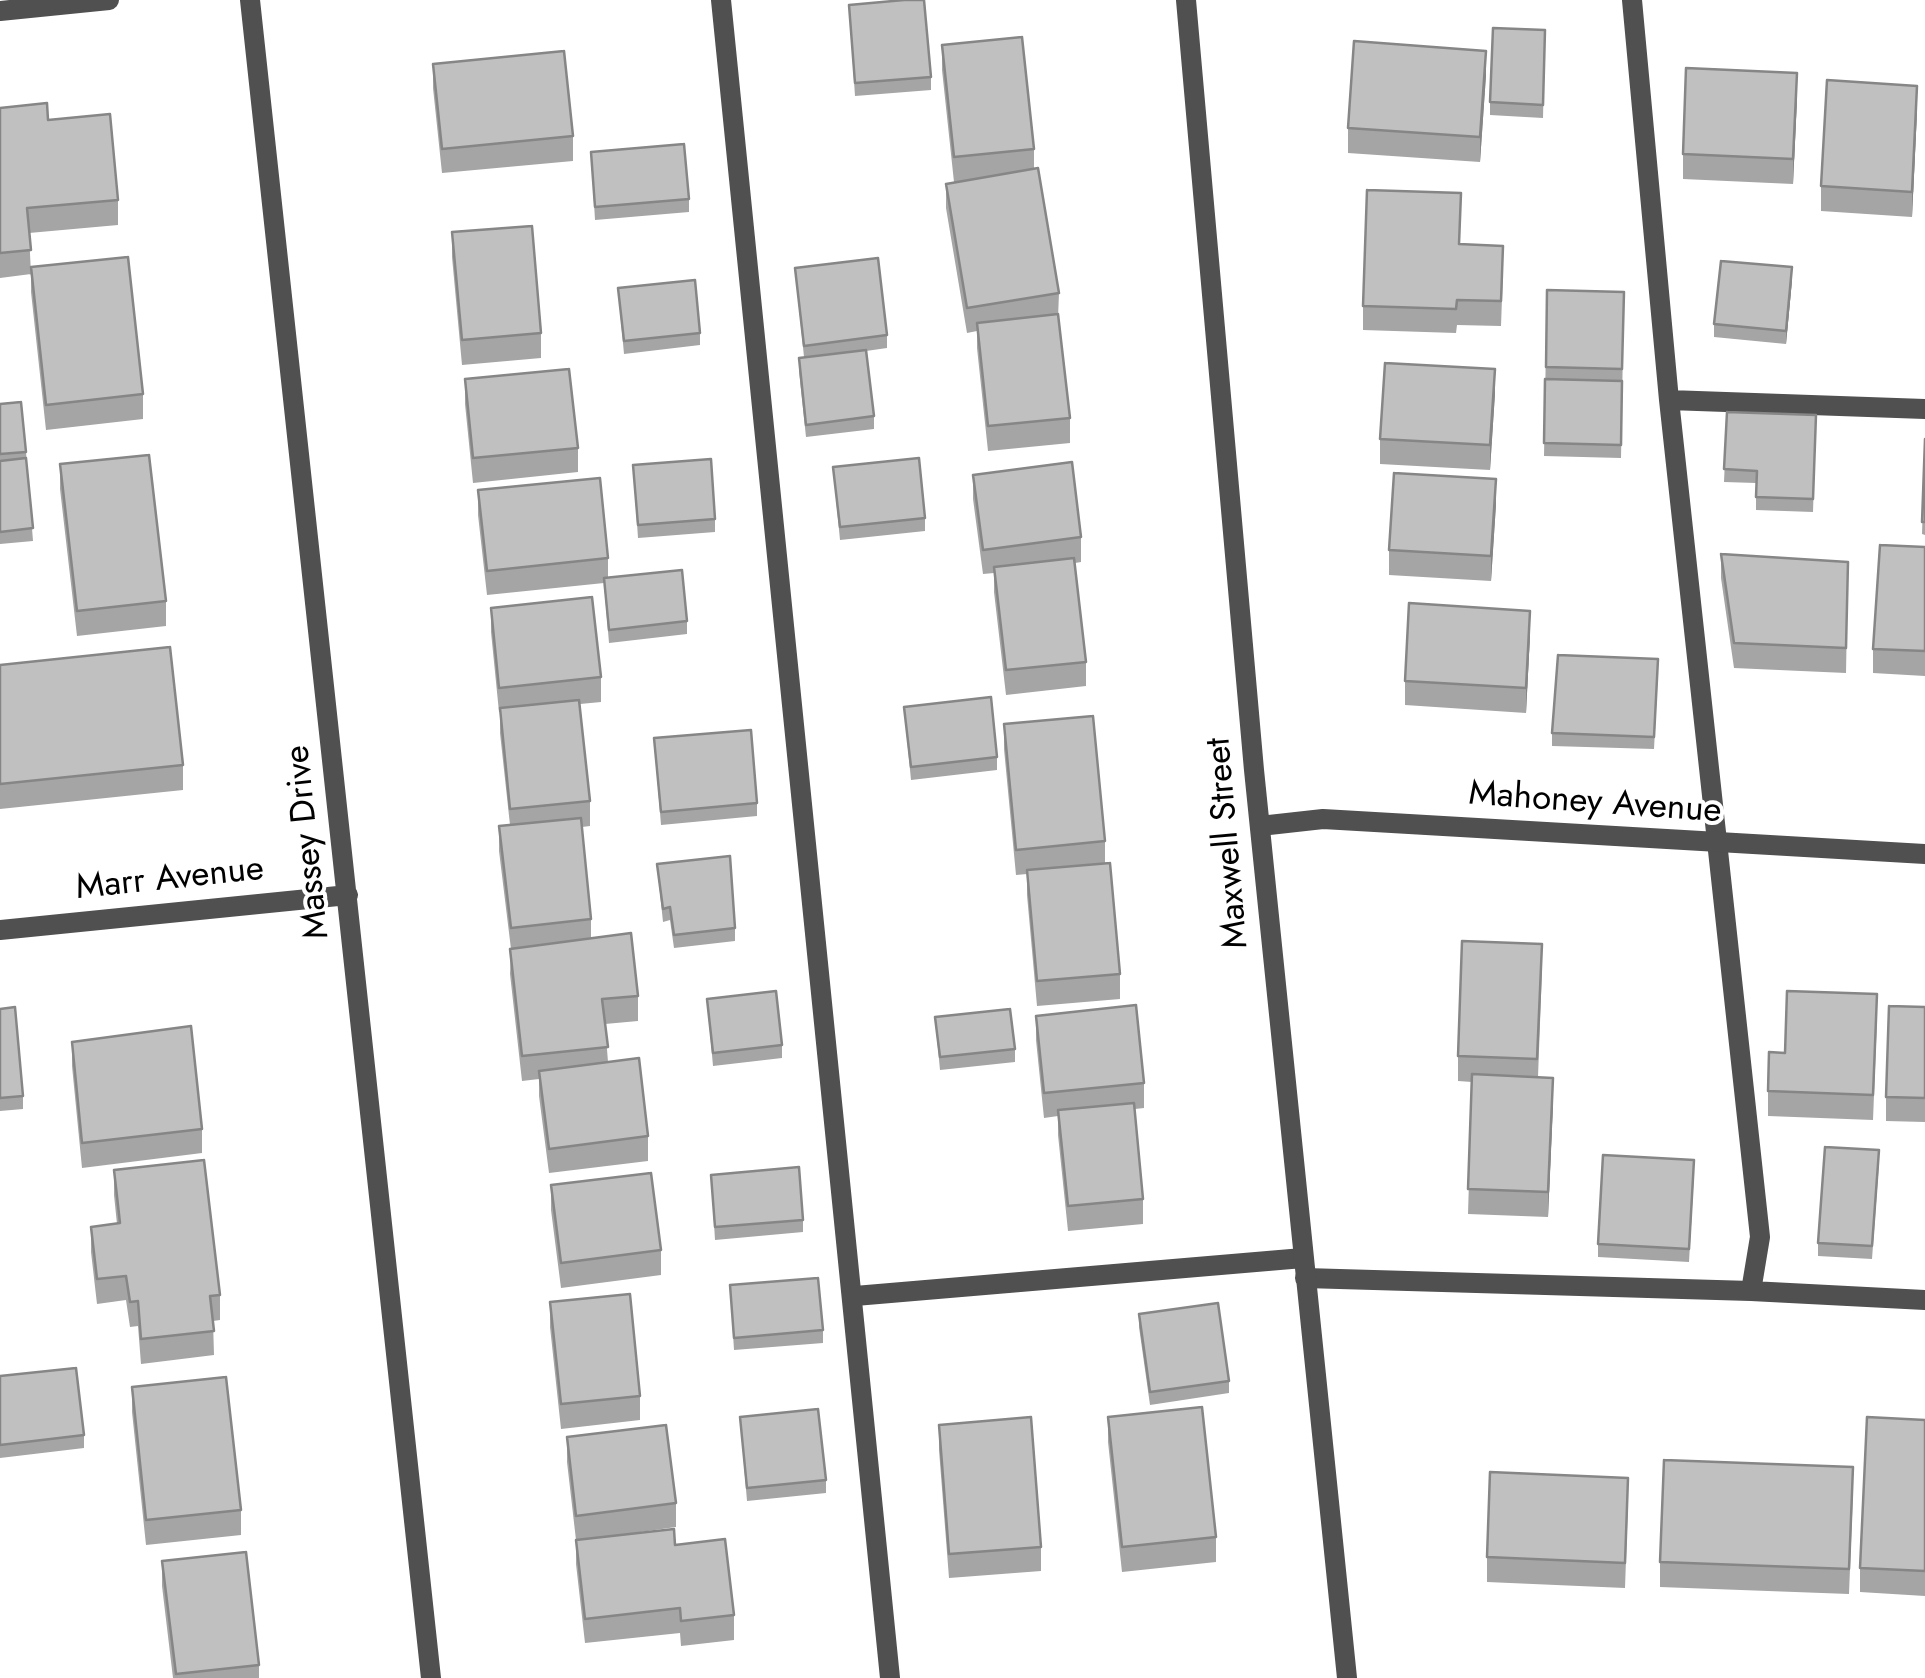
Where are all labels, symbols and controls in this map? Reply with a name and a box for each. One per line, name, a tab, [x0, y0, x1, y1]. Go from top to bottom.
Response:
street label: Maxwell Street	[1199, 736, 1259, 950]
street label: Massey Drive	[278, 743, 340, 941]
street label: Mahoney Avenue	[1467, 774, 1723, 834]
street label: Marr Avenue	[74, 849, 266, 911]

